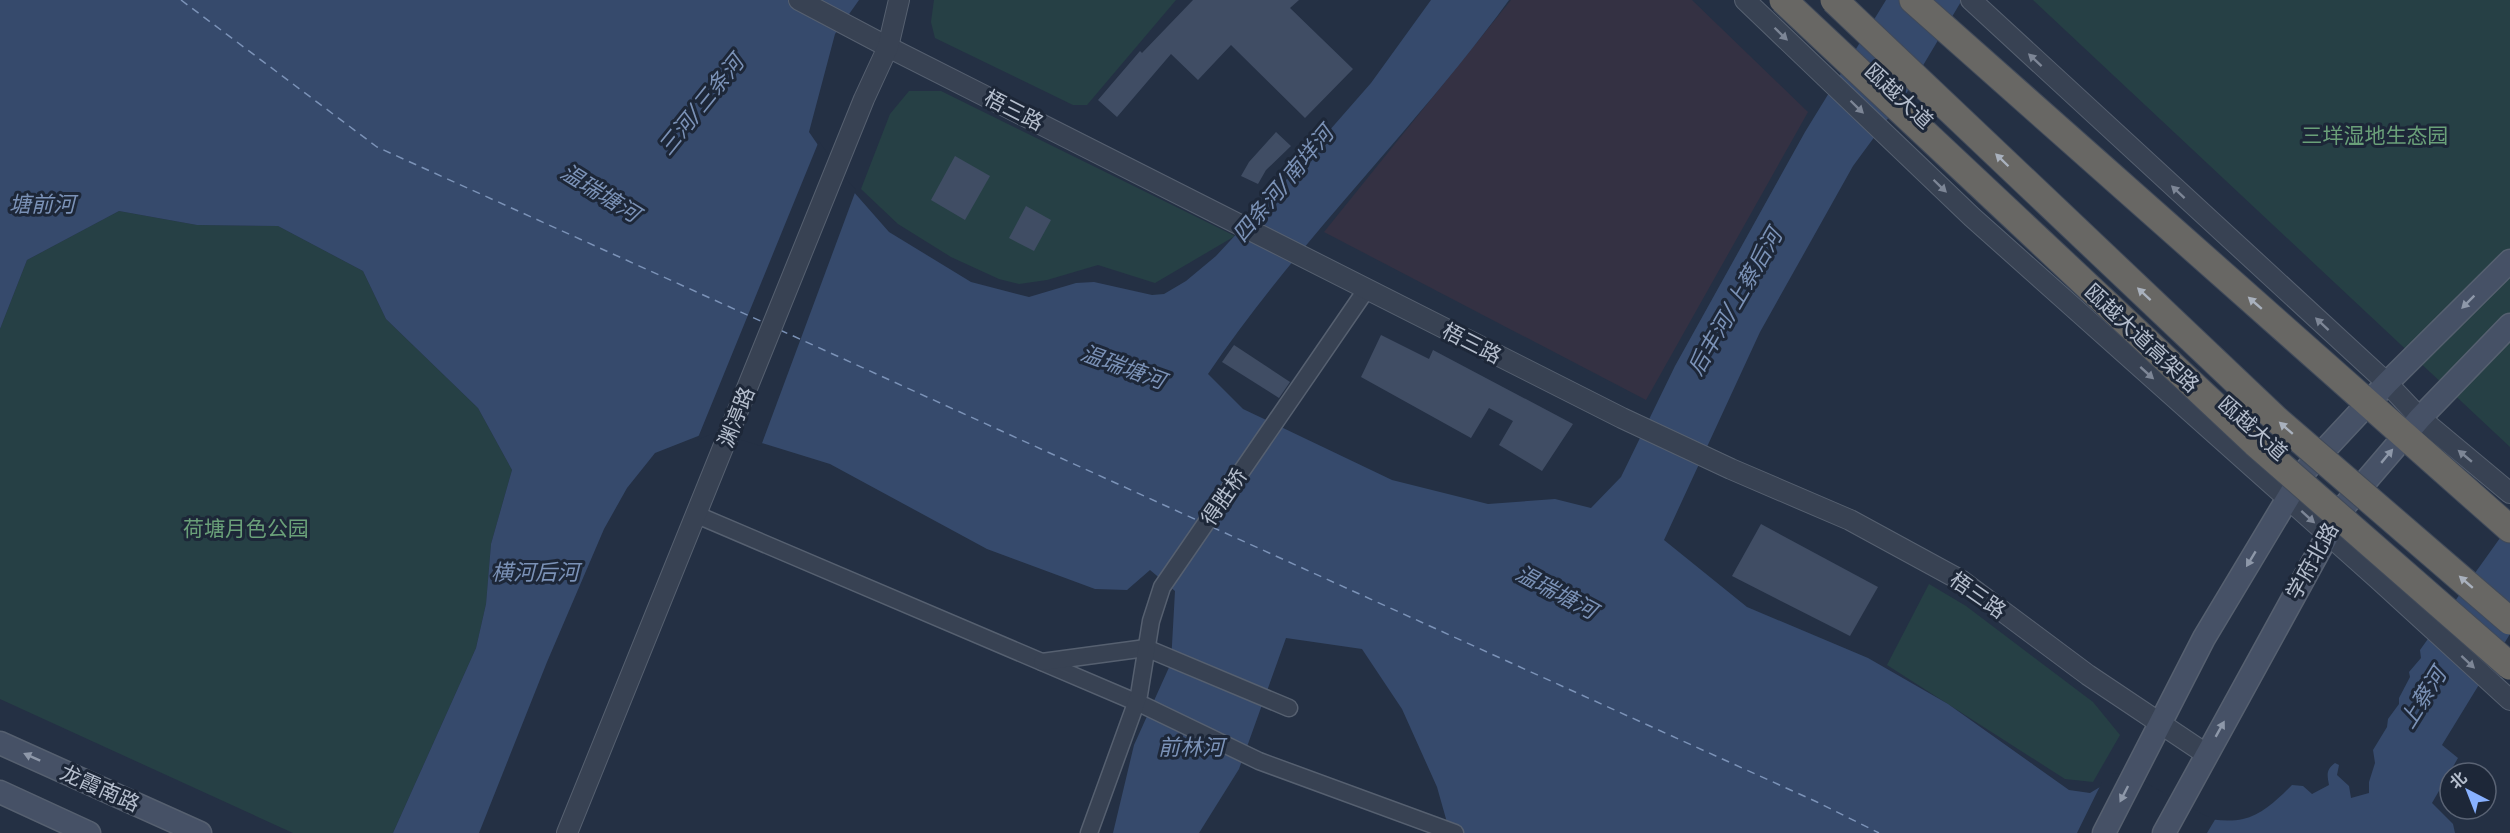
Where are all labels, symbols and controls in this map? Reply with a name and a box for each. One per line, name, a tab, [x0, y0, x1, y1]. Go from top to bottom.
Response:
one-way arrow	[1773, 27, 1787, 41]
water label: 三河/三条河	[653, 46, 752, 160]
one-way arrow	[2028, 53, 2042, 67]
street label: 瓯越大道	[1860, 58, 1938, 134]
street label: 梧三路	[980, 85, 1048, 135]
one-way arrow	[1850, 100, 1864, 114]
water label: 四条河/南垟河	[1227, 118, 1342, 247]
park label: 三垟湿地生态园	[2302, 123, 2449, 148]
one-way arrow	[1995, 153, 2010, 167]
water label: 温瑞塘河	[556, 158, 648, 230]
one-way arrow	[1932, 179, 1946, 193]
one-way arrow	[2171, 185, 2186, 199]
water label: 塘前河	[9, 191, 79, 218]
water label: 后丰河/上蔡后河	[1682, 220, 1790, 380]
street label: 瓯越大道高架路	[2080, 279, 2204, 397]
one-way arrow	[2137, 288, 2152, 301]
one-way arrow	[2461, 295, 2476, 309]
one-way arrow	[2248, 297, 2263, 310]
street label: 梧三路	[1438, 318, 1506, 368]
one-way arrow	[2315, 318, 2330, 331]
water label: 温瑞塘河	[1077, 339, 1173, 396]
one-way arrow	[2139, 366, 2154, 379]
street label: 渊渟路	[713, 383, 759, 451]
street label: 瓯越大道	[2213, 391, 2293, 465]
one-way arrow	[2279, 422, 2294, 435]
one-way arrow	[2380, 449, 2393, 464]
one-way arrow	[2458, 450, 2473, 463]
street label: 得胜桥	[1196, 464, 1252, 530]
one-way arrow	[2300, 510, 2315, 523]
park label: 荷塘月色公园	[183, 516, 309, 541]
street label: 学府北路	[2281, 518, 2343, 604]
one-way arrow	[2246, 551, 2257, 567]
water label: 横河后河	[491, 559, 583, 586]
water label: 温瑞塘河	[1511, 559, 1605, 626]
street label: 梧三路	[1945, 567, 2011, 623]
one-way arrow	[2458, 576, 2474, 589]
one-way arrow	[2460, 655, 2475, 668]
water label: 上蔡河	[2394, 659, 2454, 733]
one-way arrow	[2215, 720, 2225, 737]
water label: 前林河	[1158, 734, 1228, 761]
one-way arrow	[23, 752, 41, 761]
street label: 龙霞南路	[57, 759, 143, 817]
north arrow	[2438, 761, 2498, 821]
text: 北	[2446, 768, 2471, 793]
one-way arrow	[2119, 786, 2128, 803]

